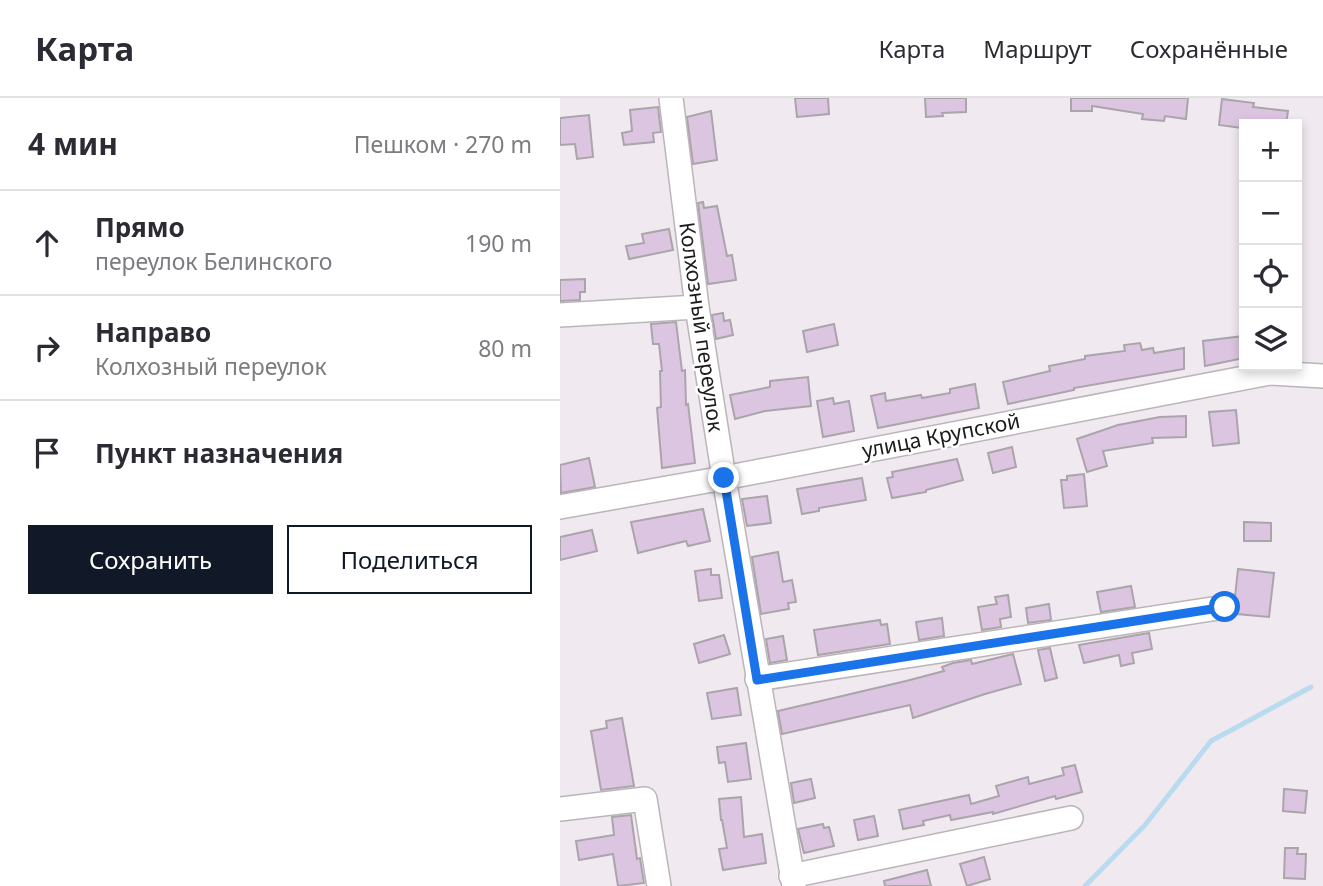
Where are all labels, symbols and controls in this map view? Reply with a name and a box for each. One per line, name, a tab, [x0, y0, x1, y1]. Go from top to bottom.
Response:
text: Карта	[35, 26, 134, 71]
text: Карта	[878, 32, 945, 65]
text: Маршрут	[983, 32, 1092, 65]
text: Сохранённые	[1130, 32, 1288, 65]
map controls	[1239, 119, 1302, 371]
button: +	[1239, 119, 1302, 182]
text: 4 мин	[28, 123, 118, 164]
text: Пешком · 270 m	[354, 128, 532, 160]
button: −	[1239, 182, 1302, 245]
text: Прямо	[95, 209, 185, 245]
street label: Колхозный переулок	[673, 220, 731, 434]
icon: ahead	[28, 224, 66, 262]
text: 190 m	[465, 227, 532, 259]
text: переулок Белинского	[95, 245, 332, 277]
button: locate	[1239, 245, 1302, 308]
button: layers	[1239, 308, 1302, 371]
text: Направо	[95, 314, 211, 350]
icon: right	[28, 329, 66, 367]
text: 80 m	[478, 332, 532, 364]
text: Колхозный переулок	[95, 350, 327, 382]
street label: улица Крупской	[859, 406, 1022, 464]
icon: arrive	[28, 434, 66, 472]
text: Пункт назначения	[95, 435, 343, 471]
route end	[708, 462, 739, 493]
button: Сохранить	[28, 525, 273, 594]
button: Поделиться	[287, 525, 532, 594]
route start	[1209, 591, 1240, 622]

